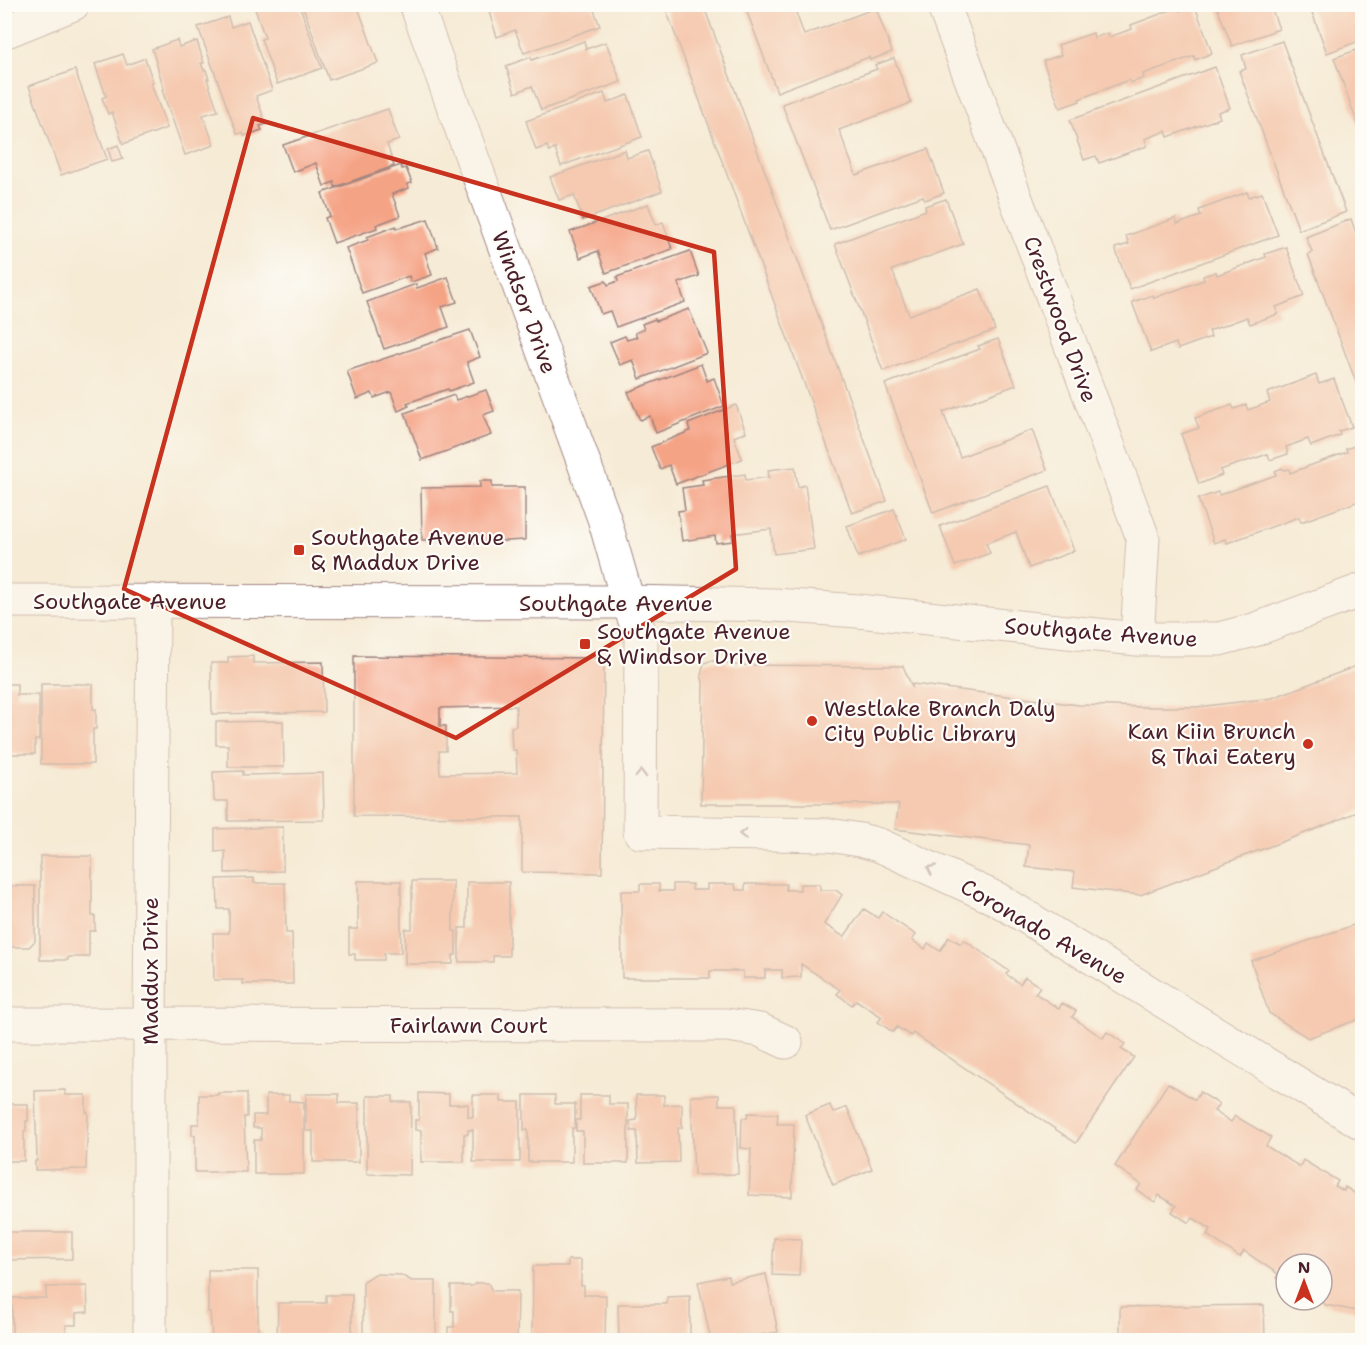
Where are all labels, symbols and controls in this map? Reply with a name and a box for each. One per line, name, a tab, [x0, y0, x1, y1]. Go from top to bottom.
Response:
street label: Windsor Drive	[485, 227, 564, 377]
street label: Crestwood Drive	[1017, 232, 1104, 406]
place label: Southgate Avenue & Maddux Drive	[311, 523, 505, 577]
marker: Southgate Avenue & Maddux Drive	[292, 543, 306, 557]
street label: Southgate Avenue	[33, 587, 227, 616]
street label: Southgate Avenue	[519, 589, 713, 618]
street label: Southgate Avenue	[1003, 611, 1199, 654]
place label: Southgate Avenue & Windsor Drive	[597, 617, 791, 671]
marker: Southgate Avenue & Windsor Drive	[578, 637, 592, 651]
place label: Westlake Branch Daly City Public Library	[824, 694, 1056, 748]
marker: Westlake Branch Daly City Public Library	[805, 714, 819, 728]
place label: Kan Kiin Brunch & Thai Eatery	[1128, 717, 1296, 771]
marker: Kan Kiin Brunch & Thai Eatery	[1301, 737, 1315, 751]
one-way arrow	[634, 769, 647, 778]
one-way arrow	[738, 828, 747, 840]
one-way arrow	[927, 865, 938, 877]
street label: Coronado Avenue	[955, 872, 1132, 991]
street label: Maddux Drive	[136, 897, 165, 1045]
street label: Fairlawn Court	[390, 1011, 548, 1040]
north arrow	[1274, 1252, 1334, 1312]
text: N	[1298, 1257, 1310, 1278]

